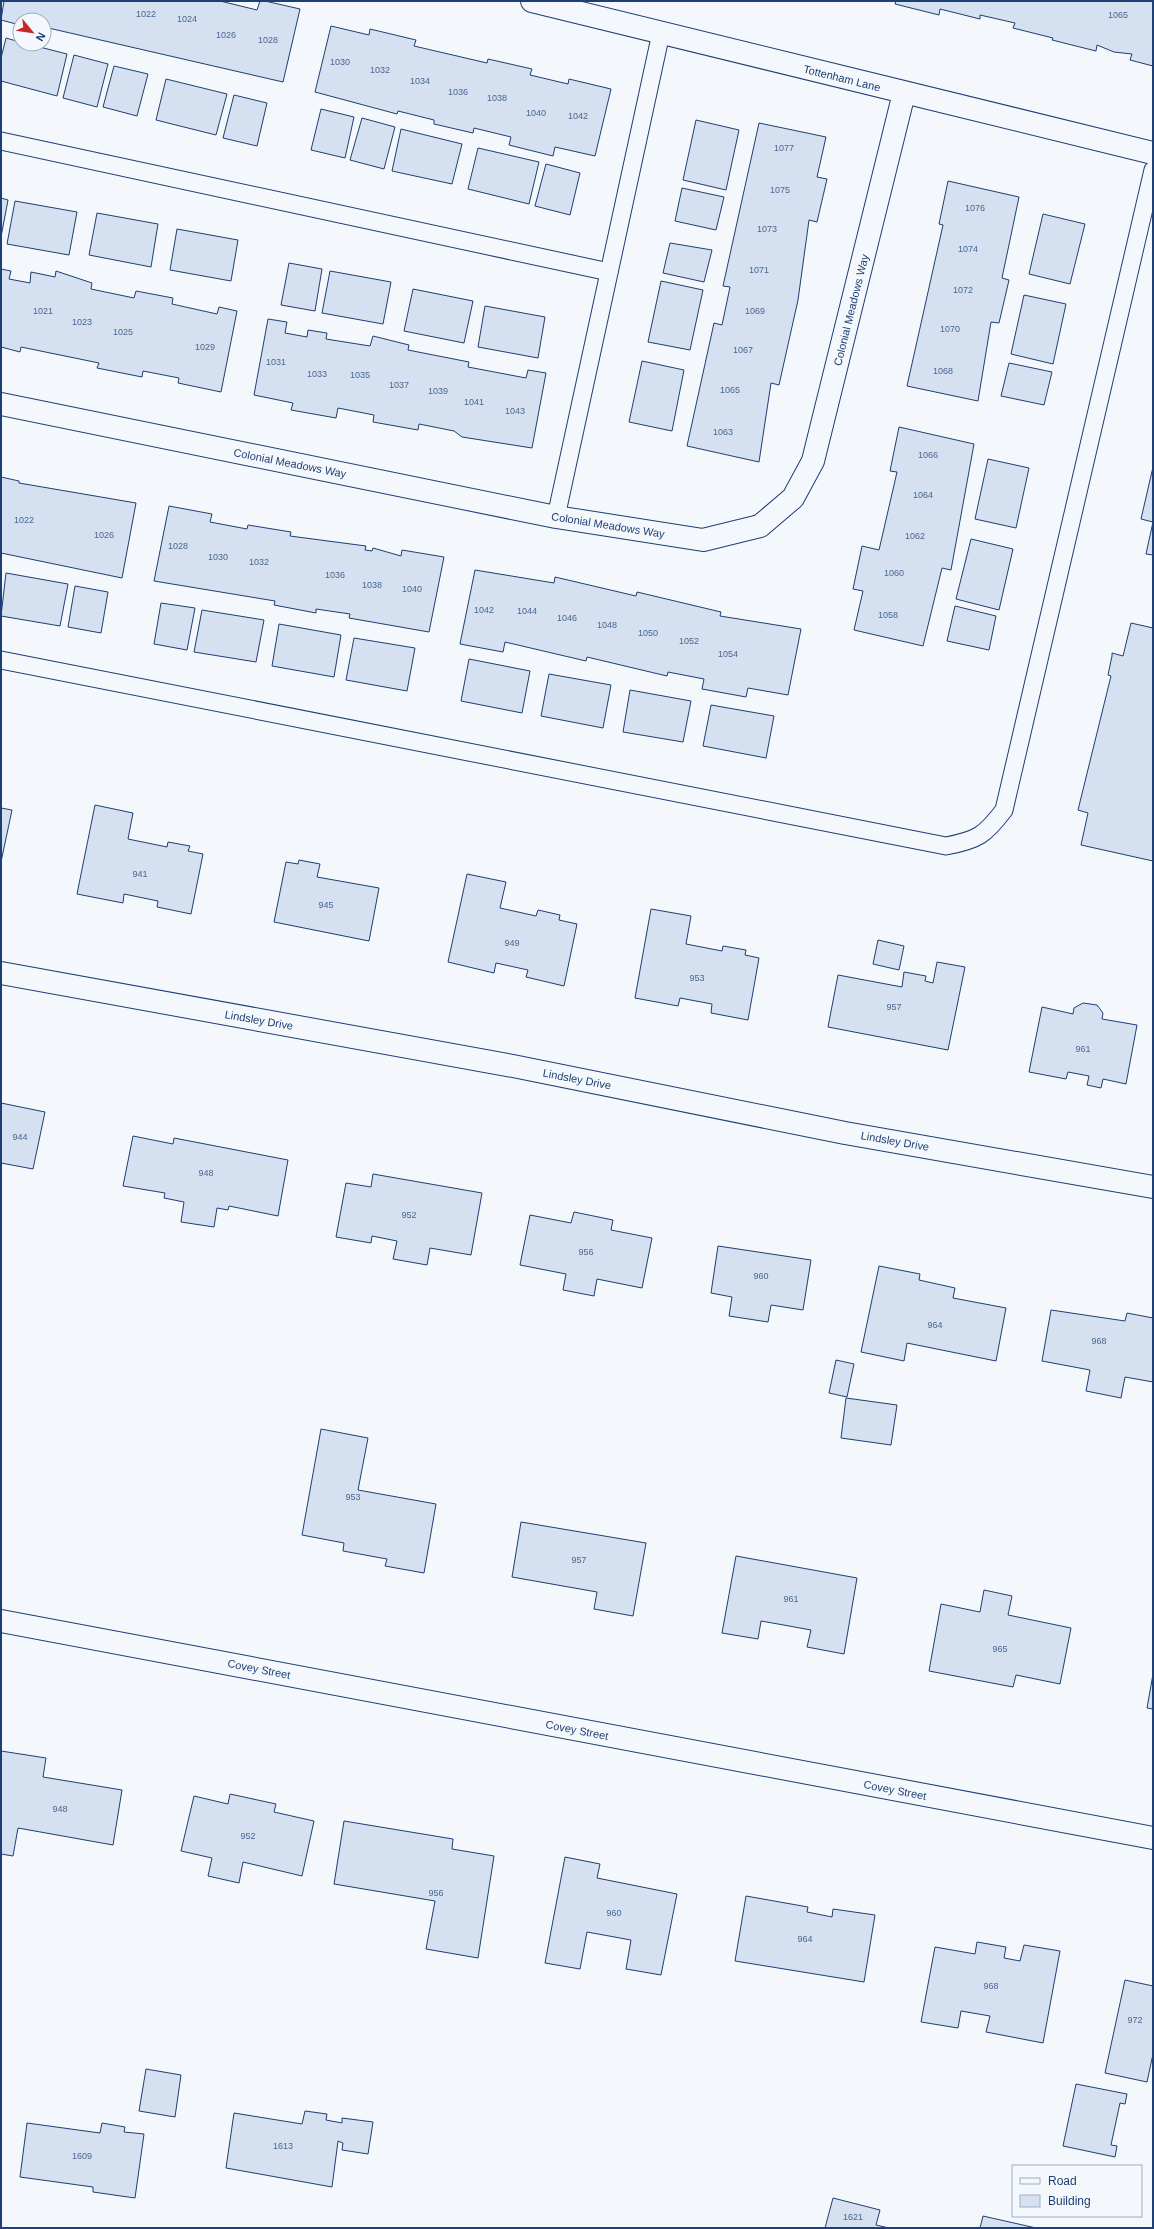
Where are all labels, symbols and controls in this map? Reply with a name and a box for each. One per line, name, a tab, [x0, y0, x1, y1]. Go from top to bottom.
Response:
house number: 1022	[136, 9, 156, 19]
house number: 1065	[1108, 10, 1128, 20]
north arrow	[12, 12, 52, 52]
house number: 1024	[177, 14, 197, 24]
text: N	[34, 30, 48, 43]
house number: 1026	[216, 30, 236, 40]
house number: 1028	[258, 35, 278, 45]
house number: 1030	[330, 57, 350, 67]
street label: Tottenham Lane	[802, 63, 882, 93]
house number: 1032	[370, 65, 390, 75]
house number: 1034	[410, 76, 430, 86]
house number: 1036	[448, 87, 468, 97]
house number: 1038	[487, 93, 507, 103]
house number: 1040	[526, 108, 546, 118]
house number: 1042	[568, 111, 588, 121]
house number: 1077	[774, 143, 794, 153]
house number: 1075	[770, 185, 790, 195]
house number: 1076	[965, 203, 985, 213]
house number: 1073	[757, 224, 777, 234]
house number: 1074	[958, 244, 978, 254]
street label: Colonial Meadows Way	[831, 253, 871, 367]
house number: 1071	[749, 265, 769, 275]
house number: 1072	[953, 285, 973, 295]
house number: 1021	[33, 306, 53, 316]
house number: 1069	[745, 306, 765, 316]
house number: 1023	[72, 317, 92, 327]
house number: 1070	[940, 324, 960, 334]
house number: 1025	[113, 327, 133, 337]
house number: 1029	[195, 342, 215, 352]
house number: 1067	[733, 345, 753, 355]
house number: 1031	[266, 357, 286, 367]
house number: 1068	[933, 366, 953, 376]
house number: 1033	[307, 369, 327, 379]
house number: 1035	[350, 370, 370, 380]
house number: 1037	[389, 380, 409, 390]
house number: 1065	[720, 385, 740, 395]
house number: 1039	[428, 386, 448, 396]
house number: 1041	[464, 397, 484, 407]
house number: 1043	[505, 406, 525, 416]
house number: 1063	[713, 427, 733, 437]
street label: Colonial Meadows Way	[233, 446, 348, 480]
house number: 1066	[918, 450, 938, 460]
house number: 1064	[913, 490, 933, 500]
street label: Colonial Meadows Way	[551, 510, 666, 540]
house number: 1022	[14, 515, 34, 525]
house number: 1026	[94, 530, 114, 540]
house number: 1062	[905, 531, 925, 541]
house number: 1028	[168, 541, 188, 551]
house number: 1030	[208, 552, 228, 562]
house number: 1032	[249, 557, 269, 567]
house number: 1060	[884, 568, 904, 578]
house number: 1036	[325, 570, 345, 580]
house number: 1038	[362, 580, 382, 590]
house number: 1040	[402, 584, 422, 594]
house number: 1042	[474, 605, 494, 615]
house number: 1044	[517, 606, 537, 616]
house number: 1058	[878, 610, 898, 620]
house number: 1046	[557, 613, 577, 623]
house number: 1048	[597, 620, 617, 630]
house number: 1050	[638, 628, 658, 638]
house number: 1052	[679, 636, 699, 646]
house number: 1054	[718, 649, 738, 659]
house number: 941	[132, 869, 148, 879]
house number: 945	[318, 900, 334, 910]
house number: 949	[504, 938, 520, 948]
house number: 953	[689, 973, 705, 983]
house number: 957	[886, 1002, 902, 1012]
street label: Lindsley Drive	[224, 1008, 294, 1032]
house number: 961	[1075, 1044, 1091, 1054]
street label: Lindsley Drive	[542, 1067, 612, 1091]
street label: Lindsley Drive	[860, 1129, 930, 1153]
house number: 944	[12, 1132, 28, 1142]
house number: 948	[198, 1168, 214, 1178]
house number: 952	[401, 1210, 417, 1220]
house number: 956	[578, 1247, 594, 1257]
house number: 960	[753, 1271, 769, 1281]
house number: 964	[927, 1320, 943, 1330]
house number: 968	[1091, 1336, 1107, 1346]
house number: 953	[345, 1492, 361, 1502]
house number: 957	[571, 1555, 587, 1565]
house number: 961	[783, 1594, 799, 1604]
house number: 965	[992, 1644, 1008, 1654]
street label: Covey Street	[227, 1657, 291, 1681]
street label: Covey Street	[545, 1718, 609, 1742]
street label: Covey Street	[863, 1778, 927, 1802]
house number: 948	[52, 1804, 68, 1814]
house number: 952	[240, 1831, 256, 1841]
house number: 956	[428, 1888, 444, 1898]
house number: 960	[606, 1908, 622, 1918]
house number: 964	[797, 1934, 813, 1944]
house number: 968	[983, 1981, 999, 1991]
house number: 972	[1127, 2015, 1143, 2025]
house number: 1613	[273, 2141, 293, 2151]
house number: 1609	[72, 2151, 92, 2161]
legend	[1012, 2165, 1142, 2217]
text: Road	[1048, 2174, 1077, 2188]
text: Building	[1048, 2194, 1091, 2208]
house number: 1621	[843, 2212, 863, 2222]

